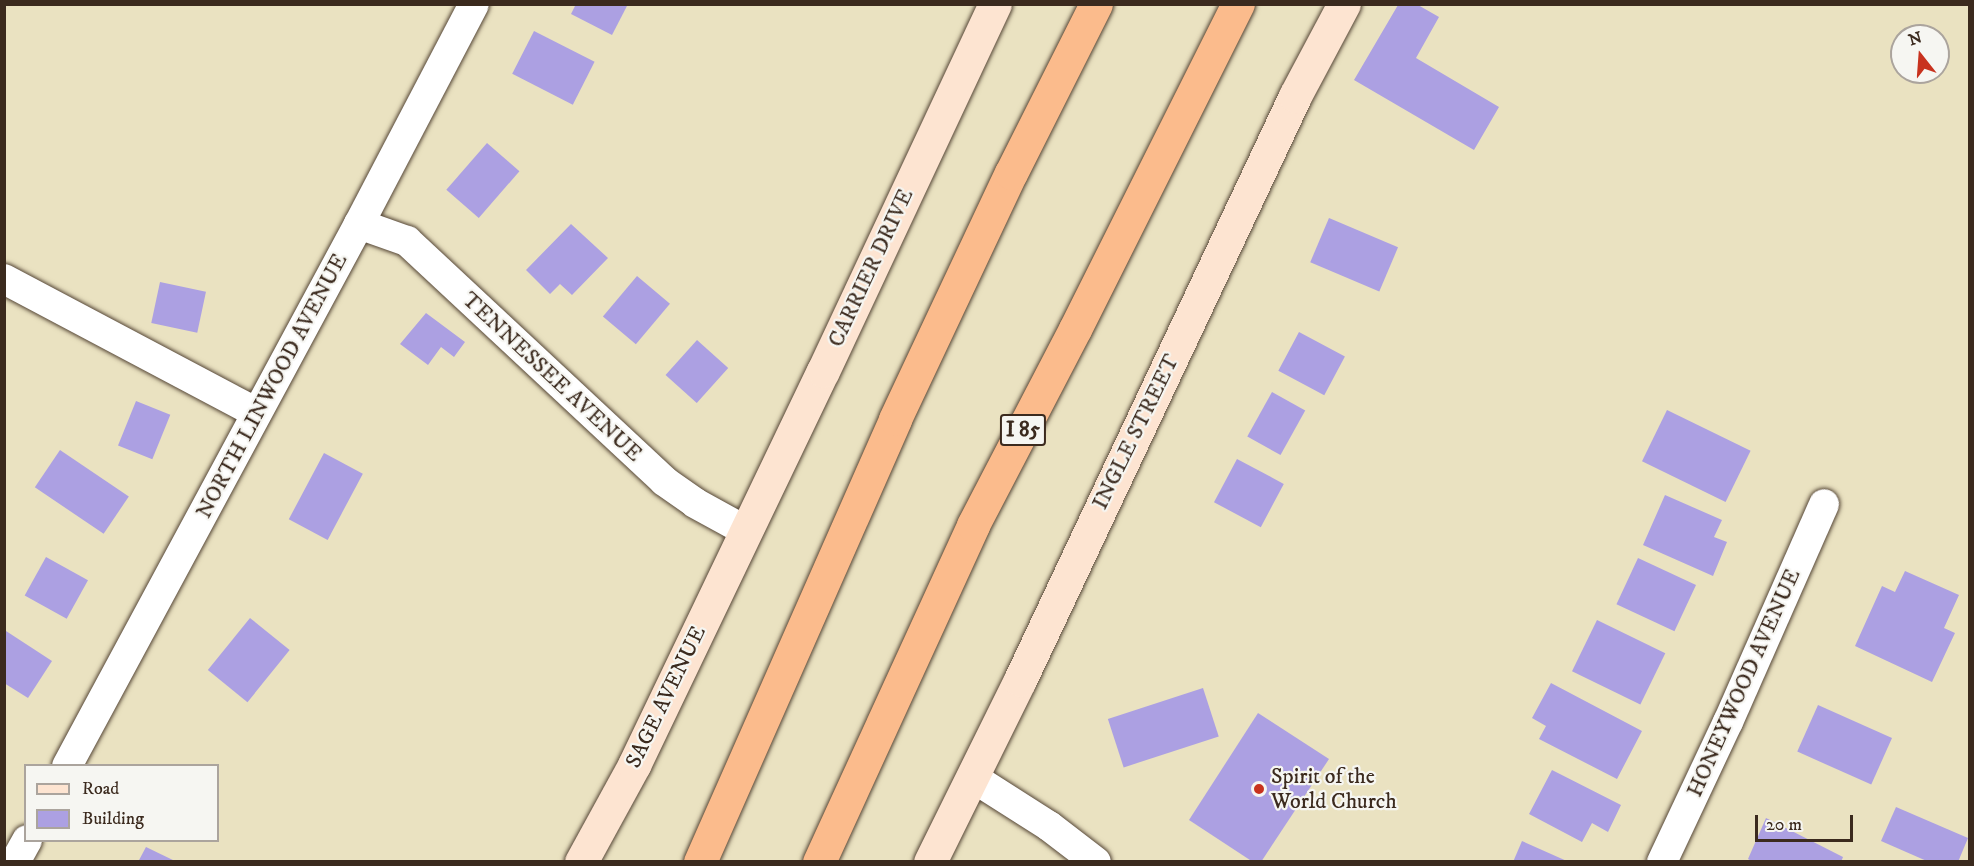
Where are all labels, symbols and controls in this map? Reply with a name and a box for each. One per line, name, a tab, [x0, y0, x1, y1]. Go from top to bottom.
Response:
north arrow	[1890, 24, 1950, 84]
text: N	[1906, 27, 1925, 50]
street label: CARRIER DRIVE	[823, 185, 919, 351]
street label: NORTH LINWOOD AVENUE	[191, 249, 353, 523]
street label: TENNESSEE AVENUE	[457, 287, 647, 467]
street label: INGLE STREET	[1087, 350, 1185, 514]
road number: I 85	[999, 412, 1047, 448]
street label: HONEYWOOD AVENUE	[1682, 565, 1806, 801]
street label: SAGE AVENUE	[620, 622, 712, 772]
place label: Spirit of the World Church	[1271, 763, 1397, 814]
legend	[24, 764, 219, 842]
text: Road	[82, 778, 119, 800]
marker: Spirit of the World Church	[1252, 782, 1266, 796]
scale bar	[1758, 803, 1856, 841]
text: Building	[82, 808, 144, 830]
text: 20 m	[1766, 814, 1802, 836]

